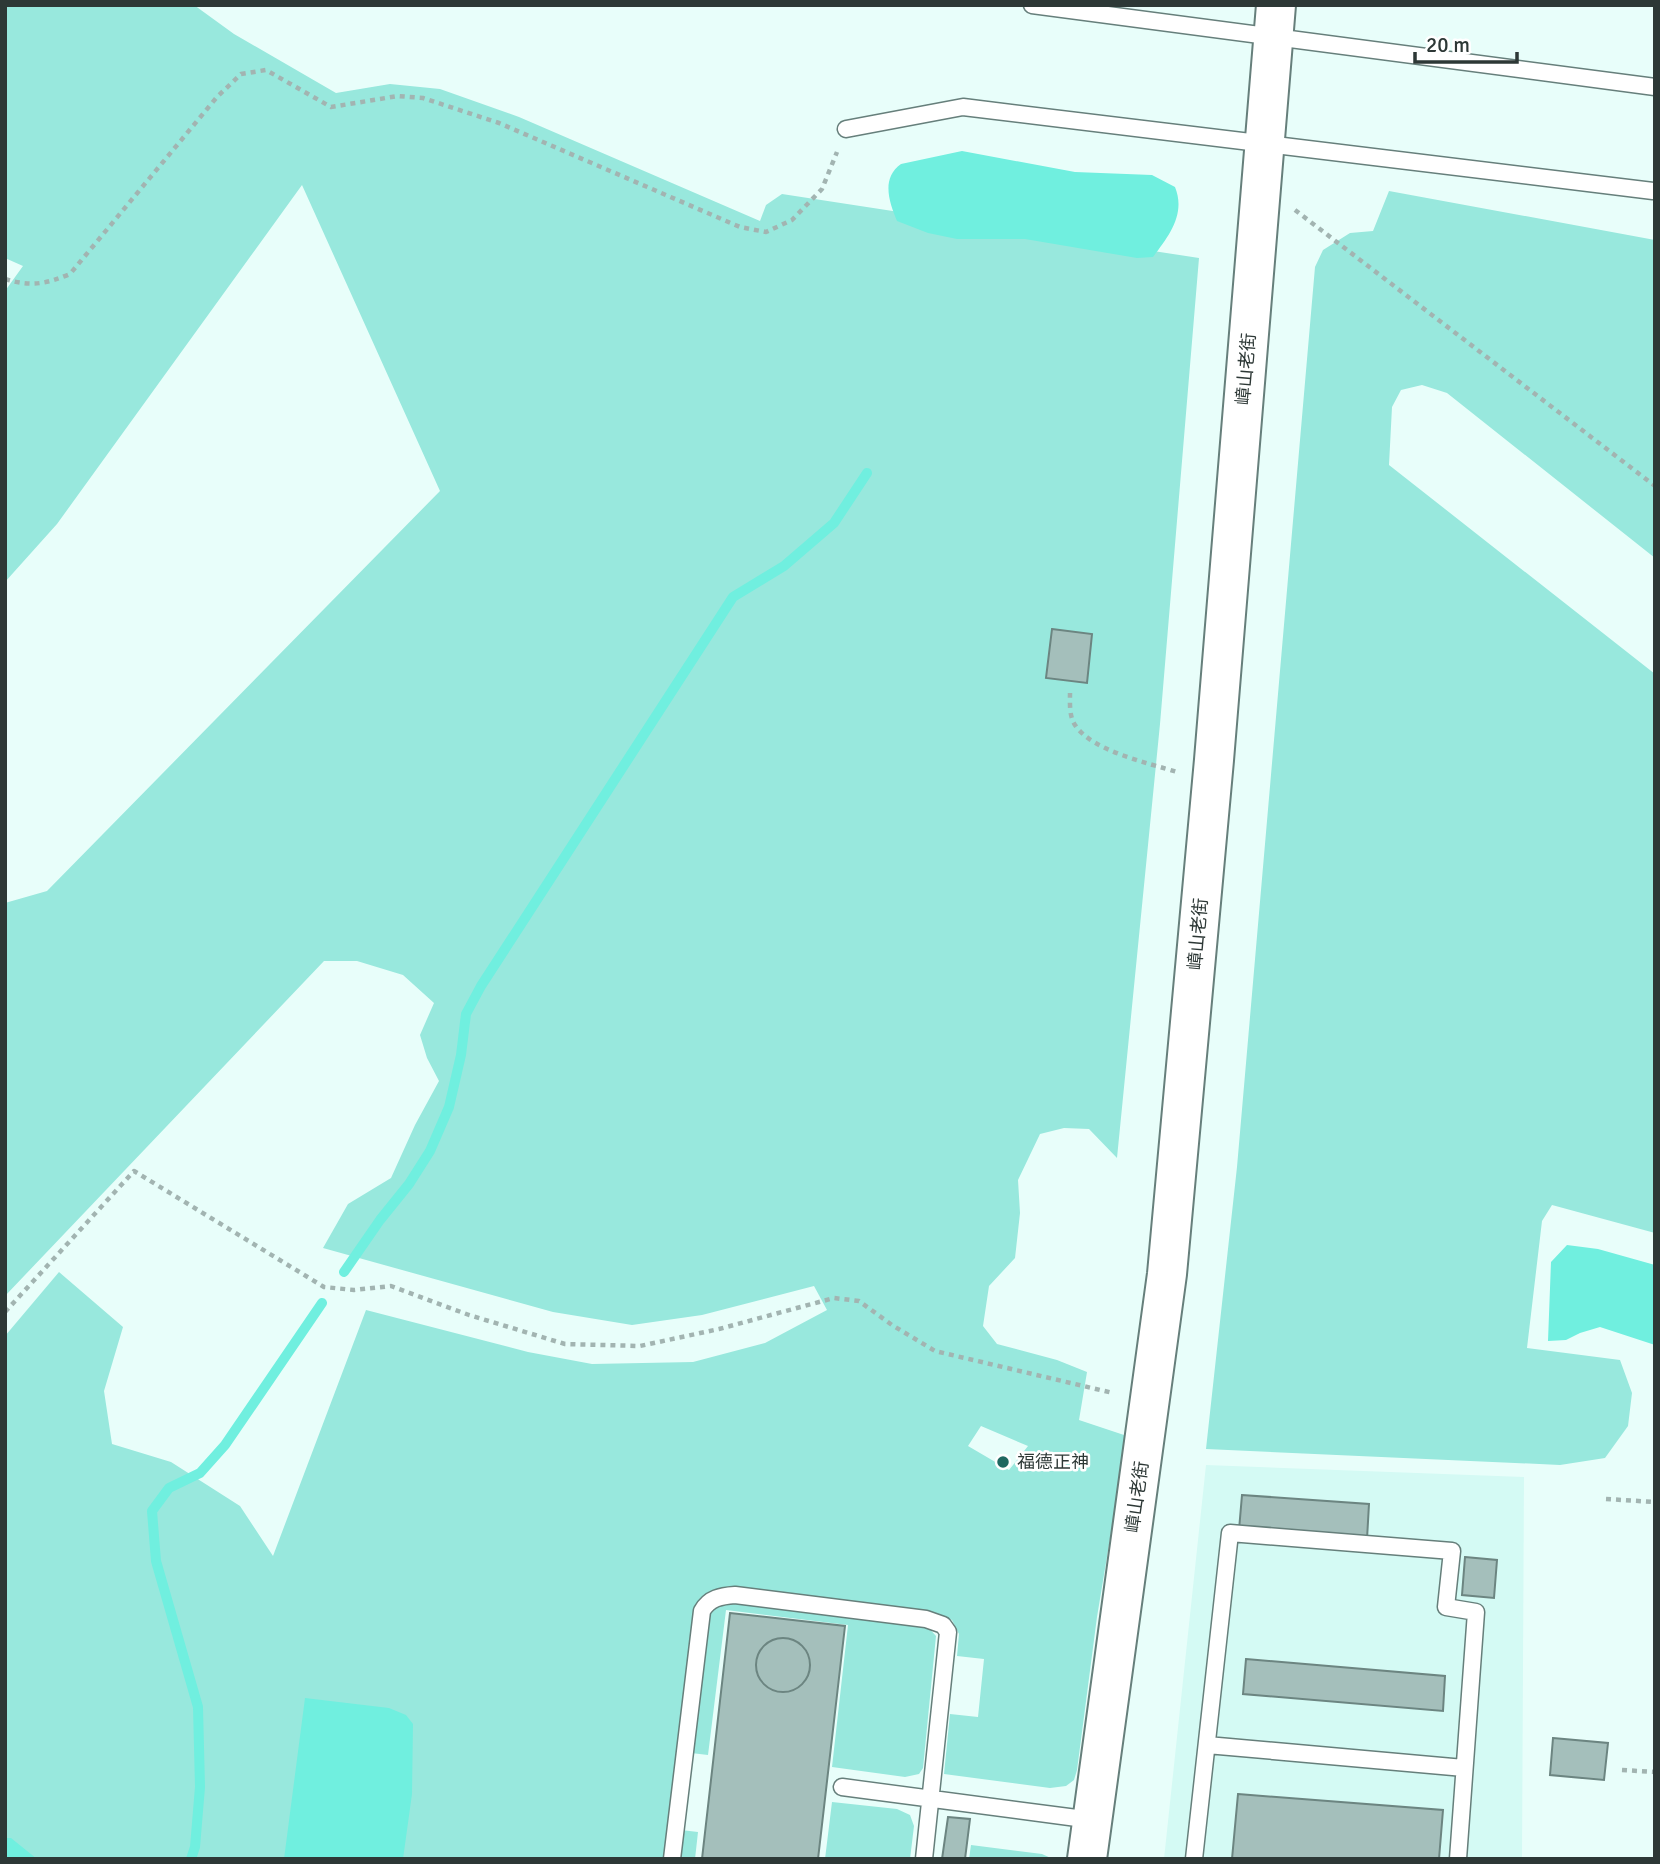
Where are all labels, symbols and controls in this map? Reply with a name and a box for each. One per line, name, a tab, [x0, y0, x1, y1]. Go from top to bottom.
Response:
scale bar	[1415, 21, 1516, 65]
text: 20 m	[1426, 32, 1470, 58]
street label: 嶂山老街	[1232, 332, 1260, 406]
street label: 嶂山老街	[1184, 897, 1212, 971]
place label: 福德正神	[1017, 1451, 1089, 1473]
marker: 福德正神	[995, 1454, 1011, 1470]
street label: 嶂山老街	[1121, 1460, 1153, 1534]

